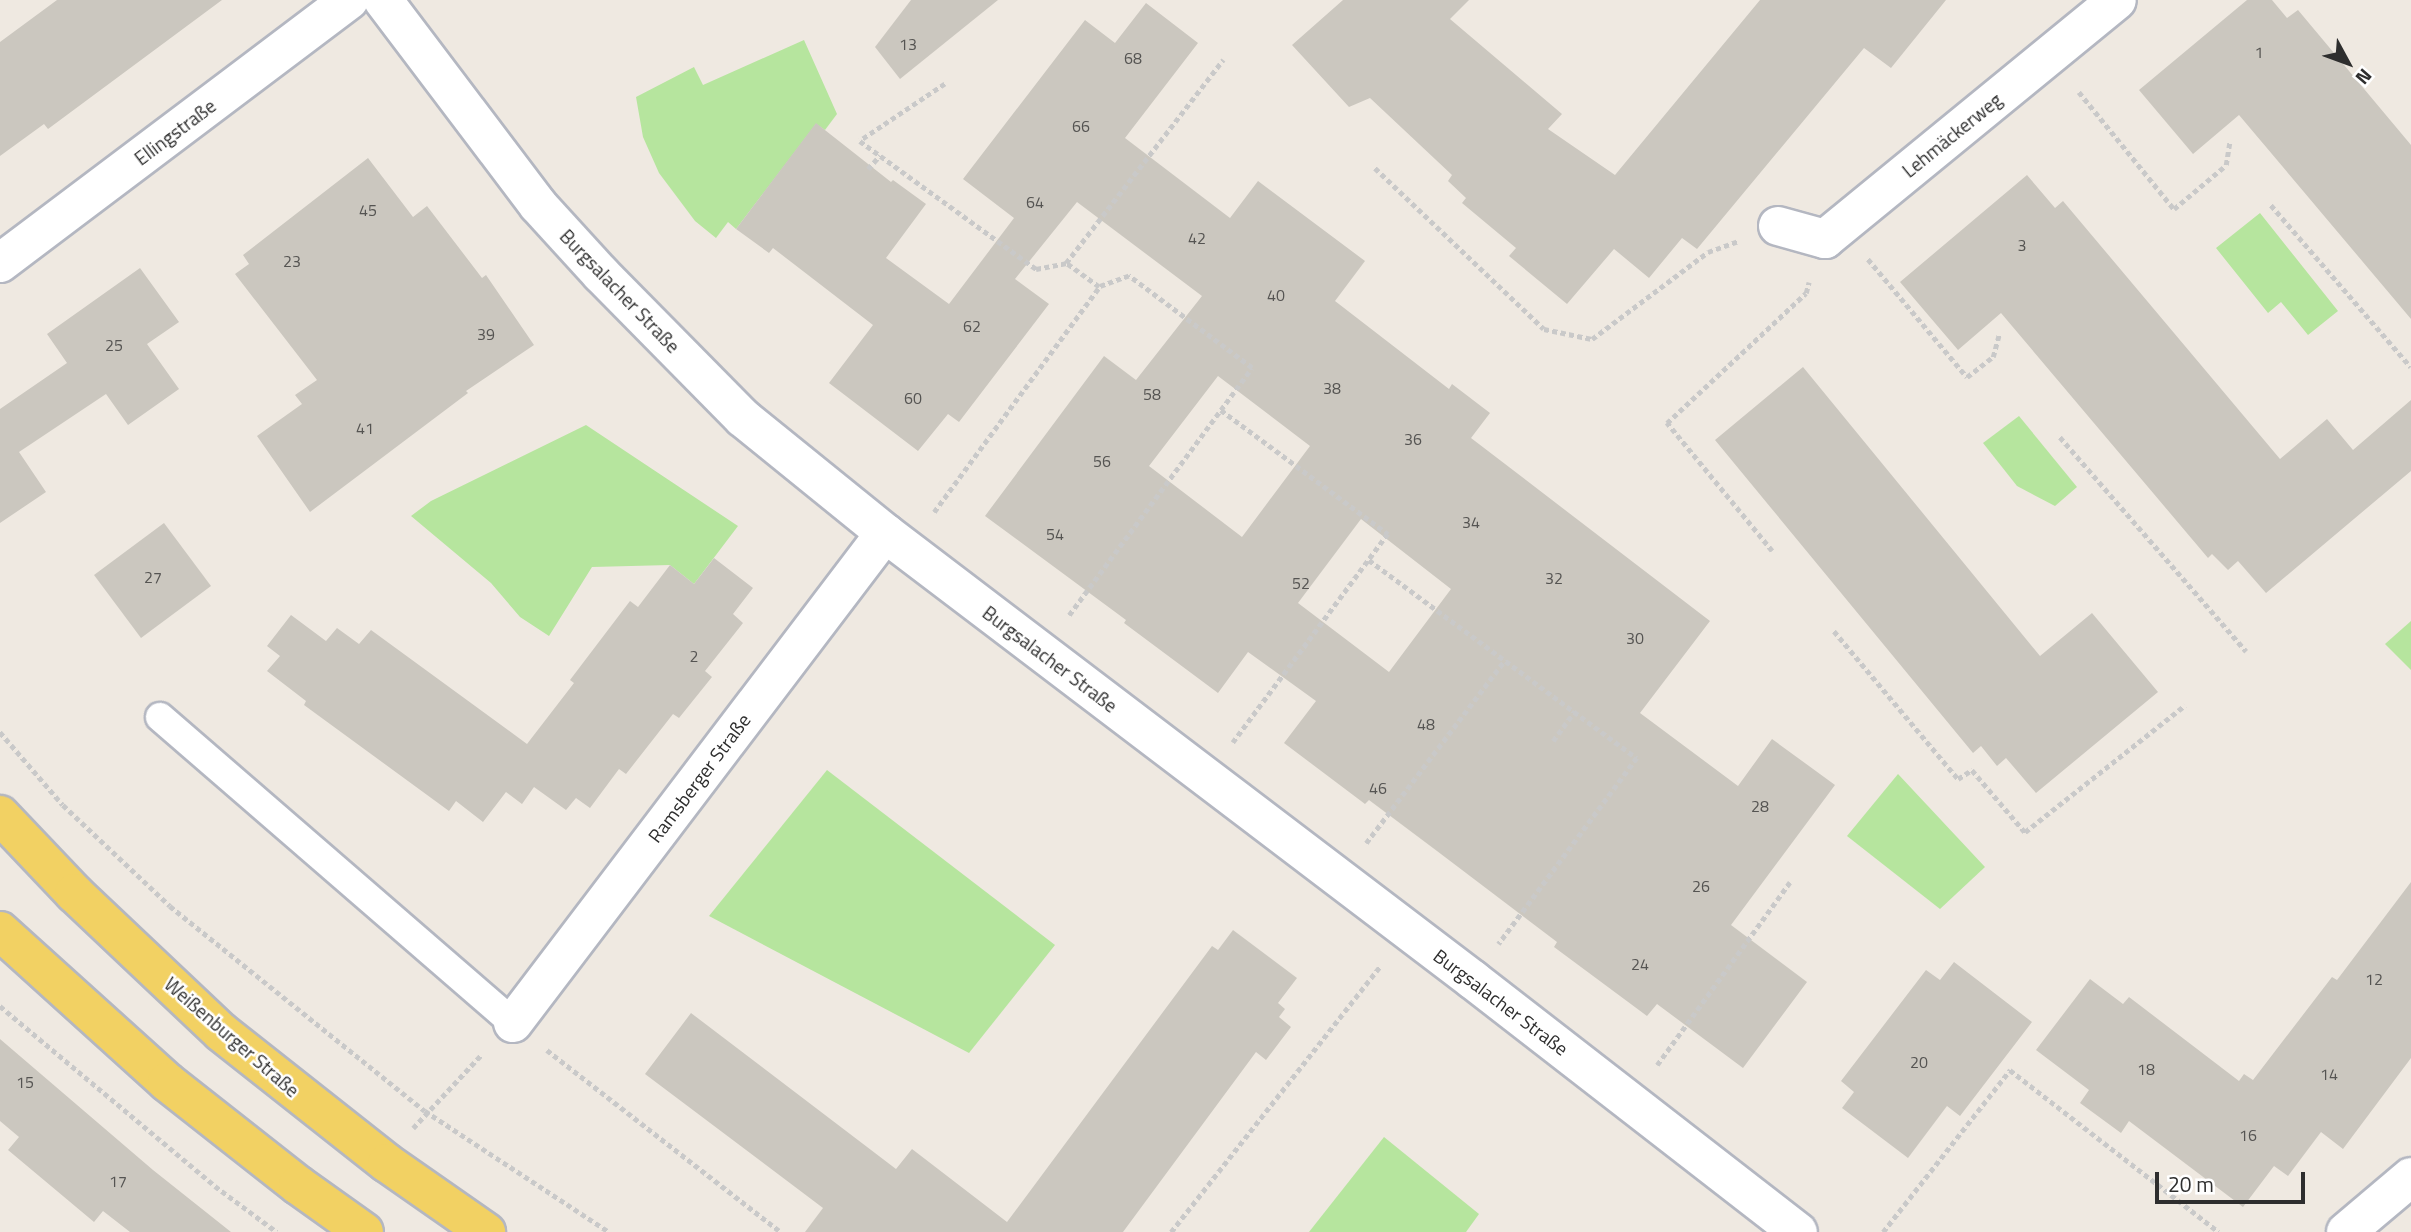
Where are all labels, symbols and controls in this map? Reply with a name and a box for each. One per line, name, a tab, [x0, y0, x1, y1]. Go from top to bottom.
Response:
north arrow	[2313, 28, 2383, 98]
house number: 13	[899, 34, 917, 54]
house number: 1	[2255, 42, 2263, 62]
house number: 68	[1124, 48, 1142, 68]
text: N	[2349, 63, 2379, 92]
street label: Lehmäckerweg	[1898, 88, 2006, 182]
street label: Ellingstraße	[130, 94, 220, 170]
house number: 66	[1072, 116, 1090, 136]
house number: 64	[1026, 192, 1044, 212]
house number: 45	[359, 200, 377, 220]
street label: Burgsalacher Straße	[555, 225, 685, 357]
house number: 42	[1188, 228, 1206, 248]
house number: 3	[2018, 235, 2026, 255]
house number: 23	[283, 251, 301, 271]
house number: 40	[1267, 285, 1285, 305]
house number: 62	[963, 316, 981, 336]
house number: 39	[477, 324, 495, 344]
house number: 25	[105, 335, 123, 355]
house number: 38	[1323, 378, 1341, 398]
house number: 58	[1143, 384, 1161, 404]
house number: 60	[904, 388, 922, 408]
house number: 41	[356, 418, 374, 438]
house number: 36	[1404, 429, 1422, 449]
house number: 56	[1093, 451, 1111, 471]
house number: 34	[1462, 512, 1480, 532]
house number: 54	[1046, 524, 1064, 544]
house number: 27	[144, 567, 162, 587]
house number: 32	[1545, 568, 1563, 588]
house number: 52	[1292, 573, 1310, 593]
street label: Burgsalacher Straße	[978, 601, 1122, 717]
house number: 30	[1626, 628, 1644, 648]
house number: 2	[690, 646, 698, 666]
street label: Ramsberger Straße	[643, 709, 755, 847]
house number: 48	[1417, 714, 1435, 734]
house number: 46	[1369, 778, 1387, 798]
house number: 28	[1751, 796, 1769, 816]
house number: 26	[1692, 876, 1710, 896]
street label: Burgsalacher Straße	[1429, 944, 1573, 1060]
house number: 24	[1631, 954, 1649, 974]
house number: 12	[2365, 969, 2383, 989]
street label: Weißenburger Straße	[160, 972, 304, 1102]
house number: 20	[1910, 1052, 1928, 1072]
house number: 18	[2137, 1059, 2155, 1079]
house number: 14	[2320, 1064, 2338, 1084]
house number: 15	[16, 1072, 34, 1092]
house number: 16	[2239, 1125, 2257, 1145]
scale bar	[2159, 1158, 2310, 1202]
text: 20 m	[2168, 1168, 2214, 1200]
house number: 17	[109, 1171, 127, 1191]

